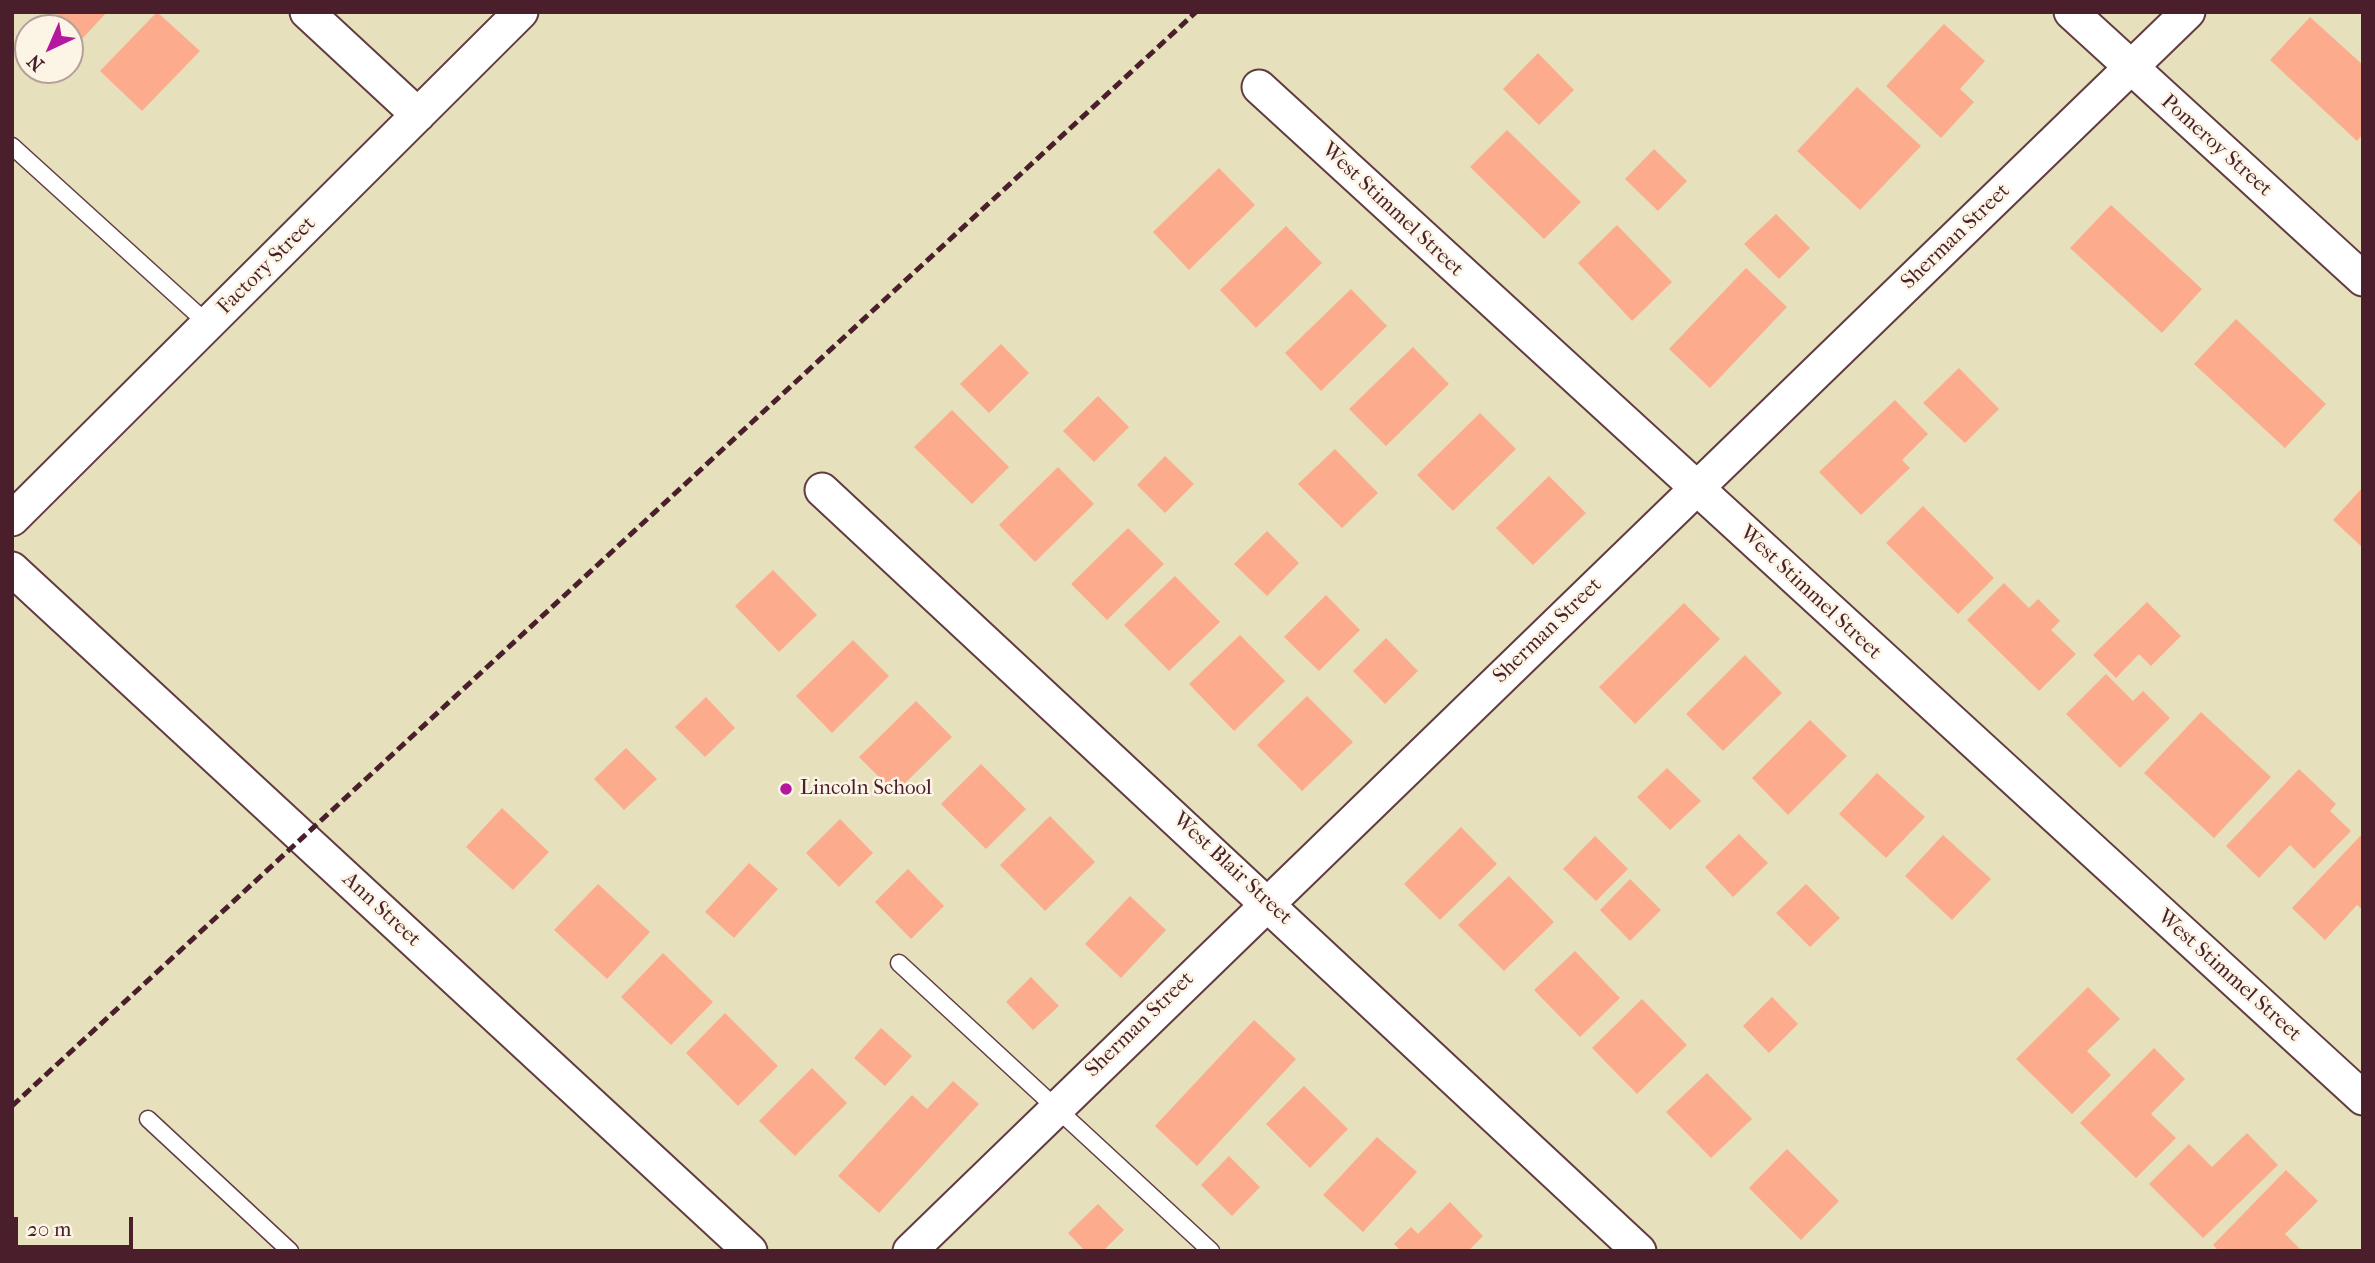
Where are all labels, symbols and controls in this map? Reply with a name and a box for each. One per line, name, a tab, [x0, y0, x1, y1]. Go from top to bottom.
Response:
north arrow	[14, 14, 84, 84]
text: N	[23, 50, 49, 76]
street label: Pomeroy Street	[2155, 90, 2277, 202]
street label: West Stimmel Street	[1316, 138, 1468, 282]
street label: Sherman Street	[1896, 179, 2016, 295]
street label: Factory Street	[213, 212, 321, 320]
street label: West Stimmel Street	[1734, 521, 1886, 665]
street label: Sherman Street	[1488, 573, 1608, 689]
place label: Lincoln School	[800, 776, 932, 802]
marker: Lincoln School	[778, 781, 794, 797]
street label: West Blair Street	[1167, 807, 1297, 931]
street label: Ann Street	[337, 867, 425, 953]
street label: West Stimmel Street	[2152, 905, 2306, 1047]
street label: Sherman Street	[1080, 967, 1200, 1083]
scale bar	[18, 1204, 136, 1248]
text: 20 m	[27, 1217, 71, 1241]

